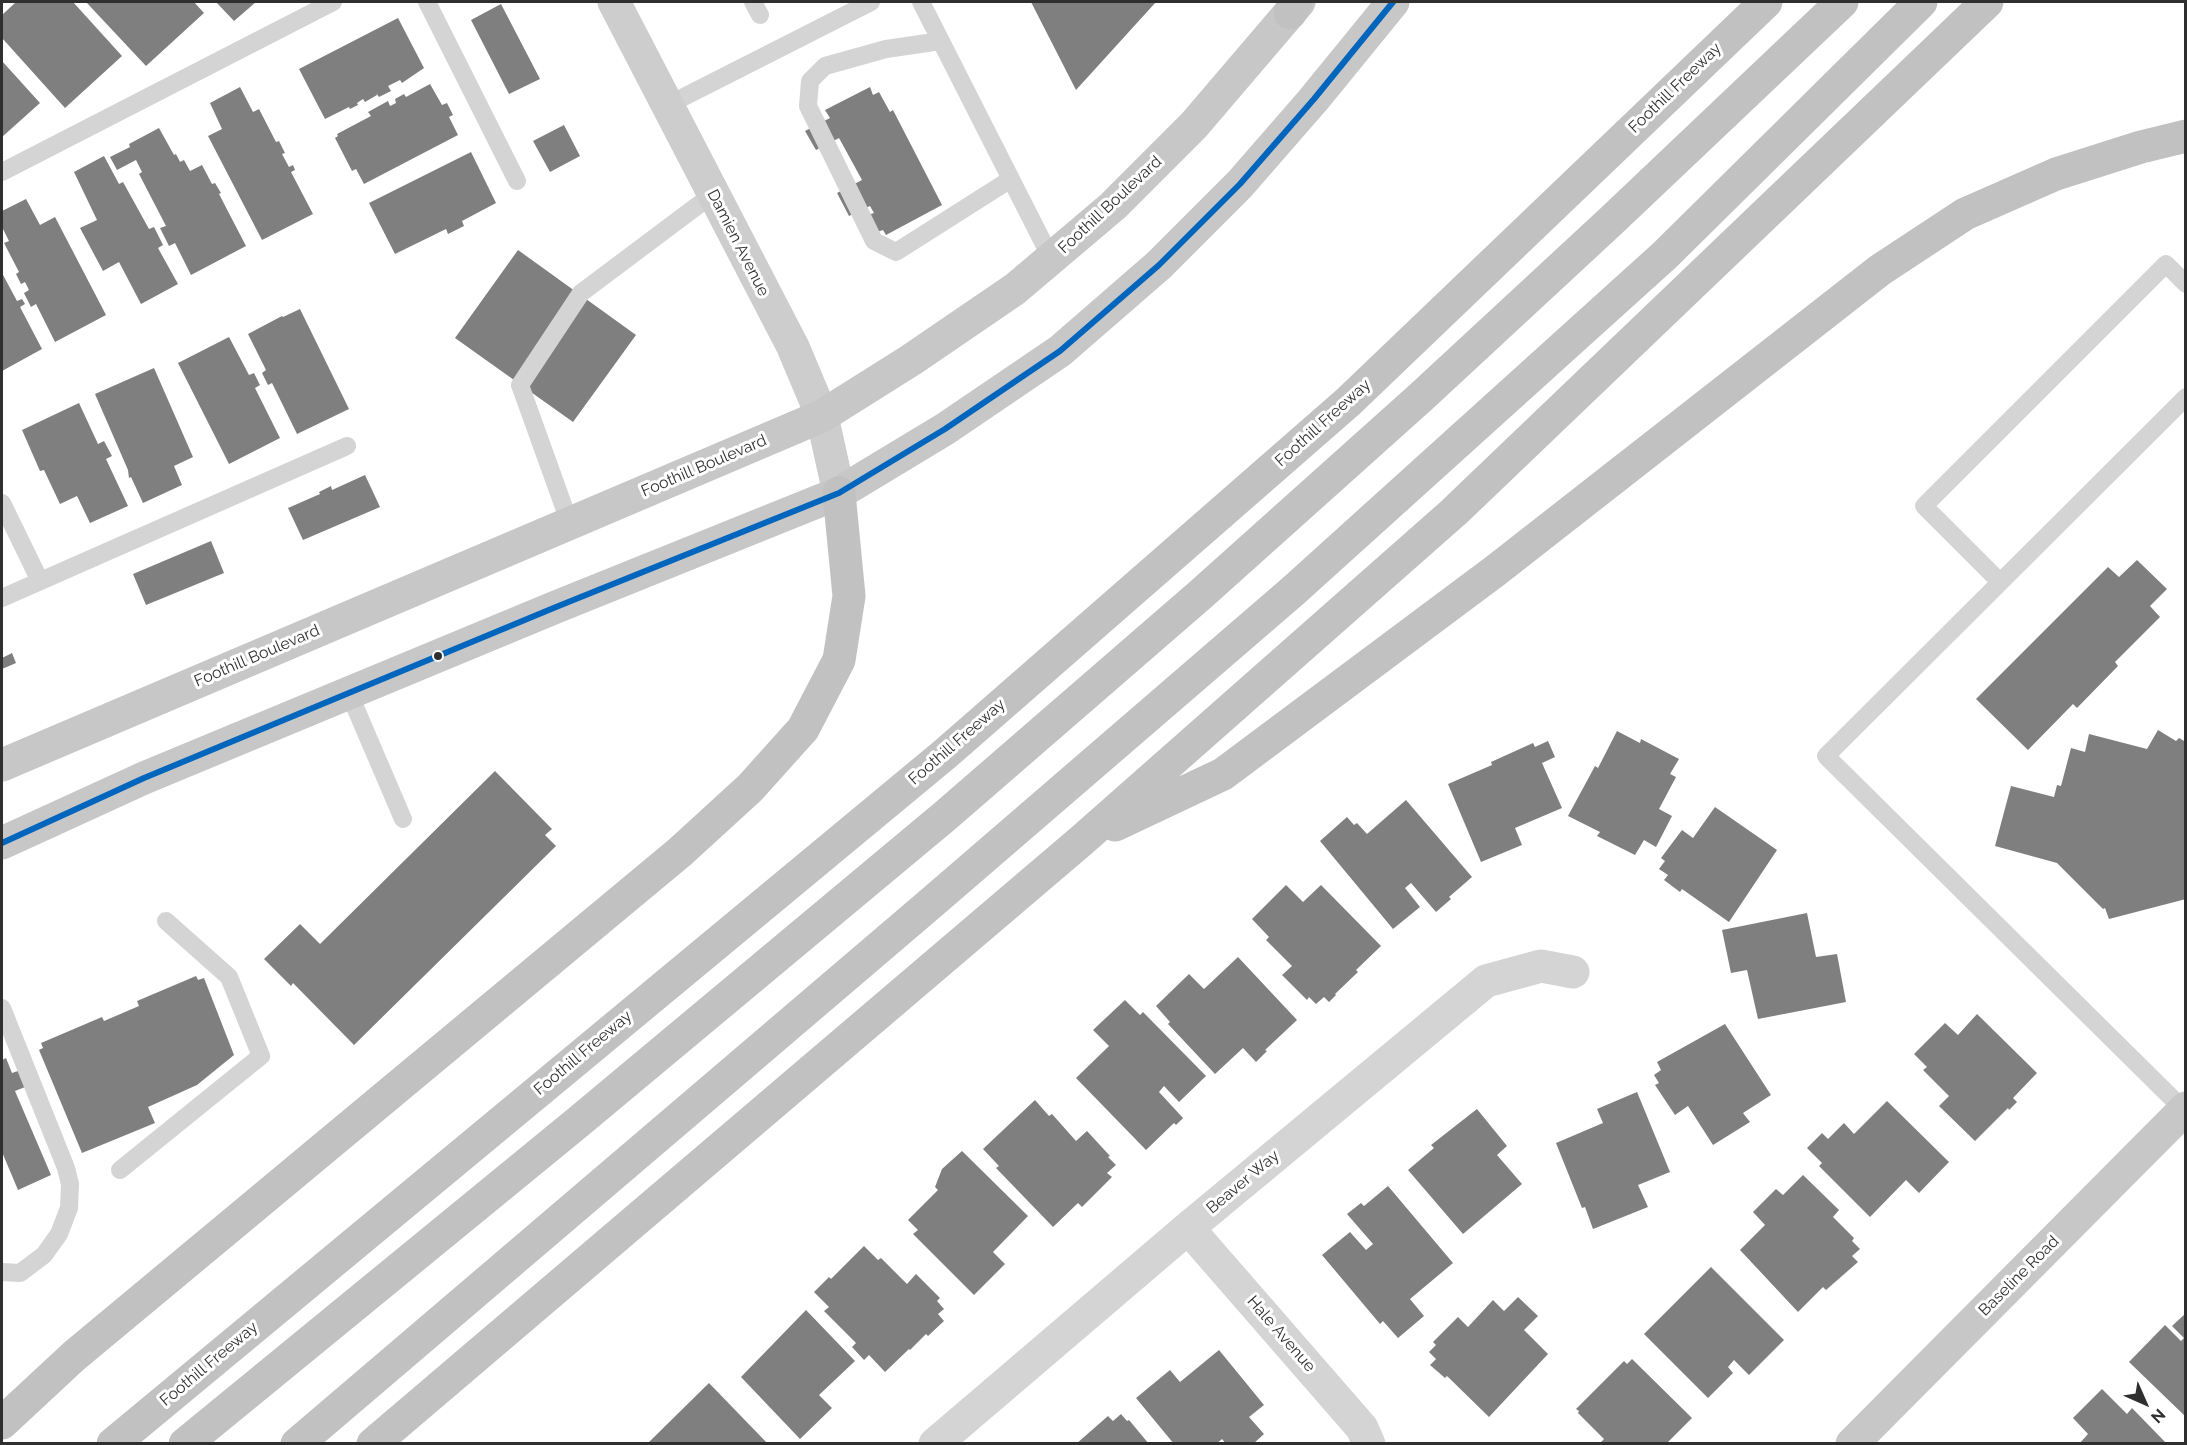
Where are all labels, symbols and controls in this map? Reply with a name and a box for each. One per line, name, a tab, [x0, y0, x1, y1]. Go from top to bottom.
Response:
street label: Foothill Freeway	[1625, 39, 1725, 137]
street label: Foothill Boulevard	[1054, 152, 1166, 258]
street label: Damien Avenue	[703, 186, 773, 300]
street label: Foothill Freeway	[1271, 375, 1375, 471]
street label: Foothill Boulevard	[638, 431, 770, 501]
street label: Foothill Boulevard	[191, 621, 323, 691]
unlabelled marker	[432, 650, 444, 662]
street label: Foothill Freeway	[905, 695, 1009, 789]
street label: Foothill Freeway	[530, 1007, 636, 1099]
street label: Beaver Way	[1203, 1146, 1283, 1218]
street label: Baseline Road	[1975, 1232, 2063, 1320]
street label: Hale Avenue	[1243, 1292, 1319, 1376]
street label: Foothill Freeway	[156, 1318, 262, 1410]
north arrow	[2115, 1373, 2175, 1433]
text: N	[2147, 1405, 2169, 1427]

